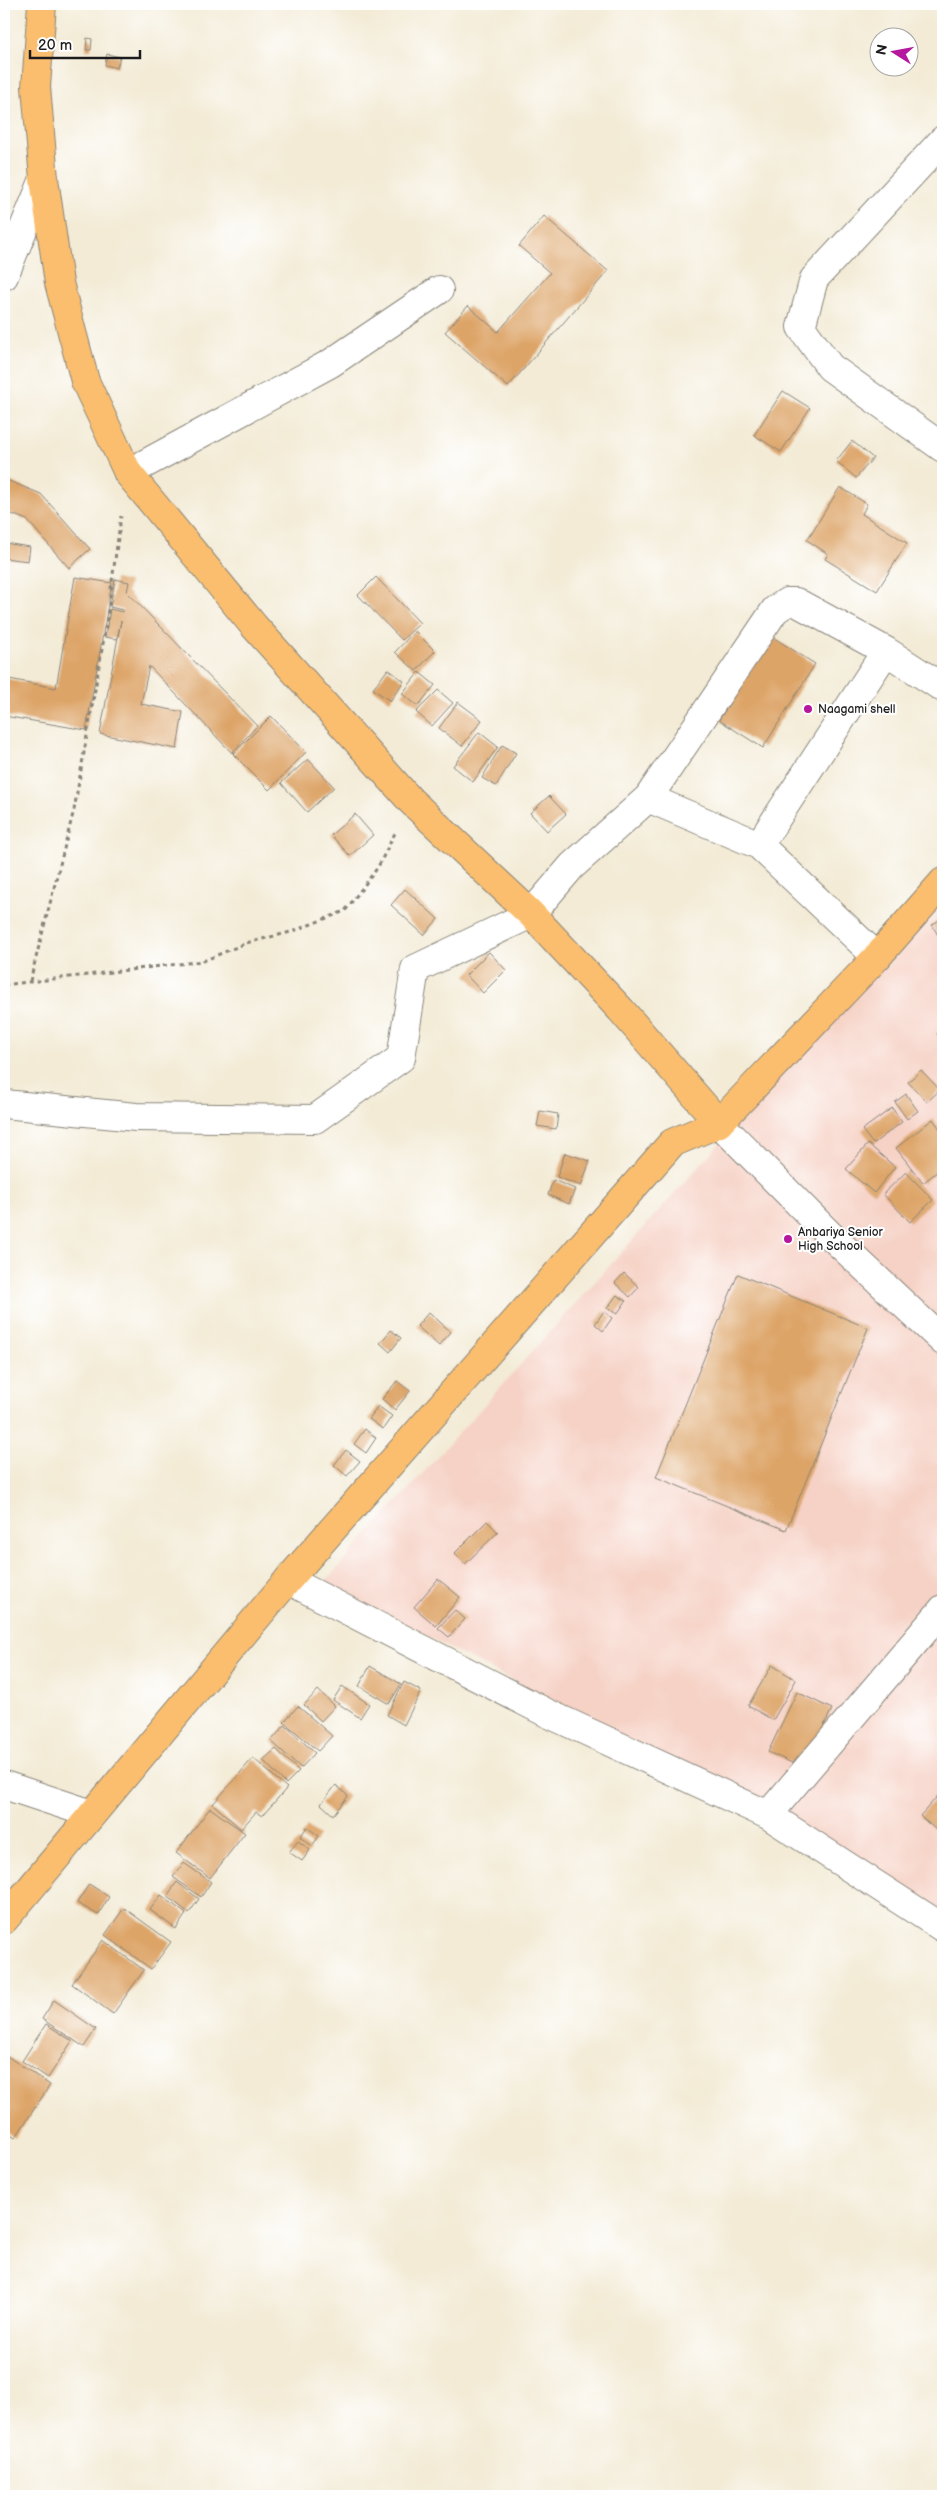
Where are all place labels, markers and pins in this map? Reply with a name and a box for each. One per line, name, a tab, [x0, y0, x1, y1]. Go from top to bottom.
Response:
place label: Naagami shell	[818, 702, 895, 717]
marker: Naagami shell	[802, 703, 814, 715]
place label: Anbariya Senior High School	[798, 1225, 884, 1254]
marker: Anbariya Senior High School	[782, 1233, 794, 1245]

